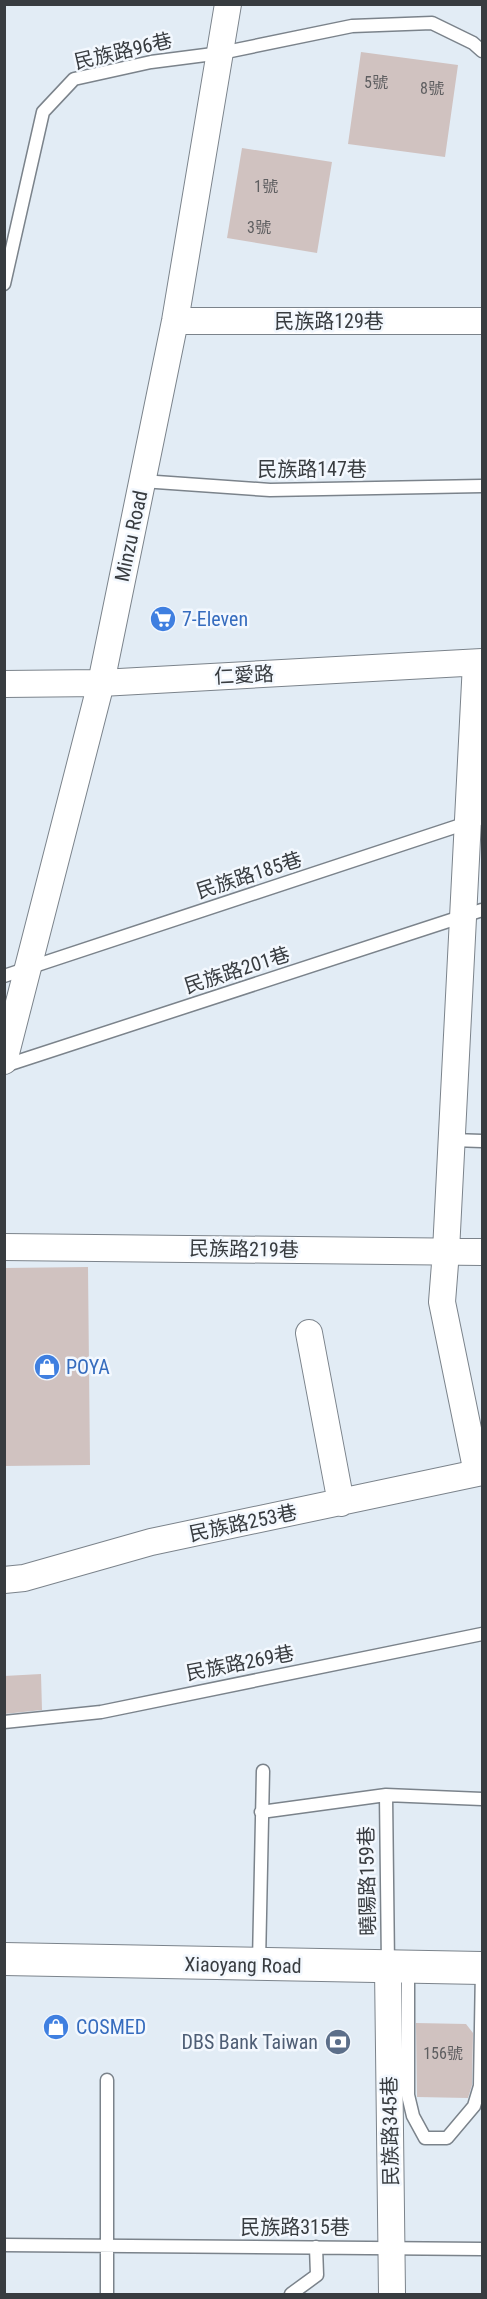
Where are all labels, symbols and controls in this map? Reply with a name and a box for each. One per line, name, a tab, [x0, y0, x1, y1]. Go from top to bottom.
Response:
street label: 民族路96巷	[72, 28, 174, 74]
house number: 5號	[364, 73, 388, 92]
house number: 8號	[420, 79, 444, 98]
house number: 1號	[254, 177, 278, 196]
house number: 3號	[247, 218, 271, 237]
street label: 民族路129巷	[274, 309, 384, 333]
street label: 民族路147巷	[257, 457, 367, 481]
street label: Minzu Road	[110, 488, 152, 584]
supermarket icon: 7-Eleven	[148, 604, 178, 634]
place label: 7-Eleven	[182, 607, 248, 631]
street label: 仁愛路	[213, 661, 275, 689]
street label: 民族路185巷	[193, 847, 305, 903]
street label: 民族路201巷	[181, 942, 293, 998]
street label: 民族路219巷	[189, 1236, 299, 1262]
shop icon: POYA	[32, 1352, 62, 1382]
place label: POYA	[66, 1355, 110, 1379]
street label: 民族路253巷	[187, 1500, 299, 1546]
street label: 民族路269巷	[184, 1641, 296, 1685]
street label: 曉陽路159巷	[354, 1826, 380, 1936]
street label: Xiaoyang Road	[184, 1952, 302, 1978]
shop icon: COSMED	[41, 2012, 71, 2042]
place label: COSMED	[76, 2015, 146, 2039]
bank icon: DBS Bank Taiwan	[323, 2027, 353, 2057]
place label: DBS Bank Taiwan	[182, 2030, 318, 2054]
house number: 156號	[423, 2044, 463, 2063]
street label: 民族路345巷	[377, 2076, 403, 2186]
street label: 民族路315巷	[240, 2215, 350, 2239]

